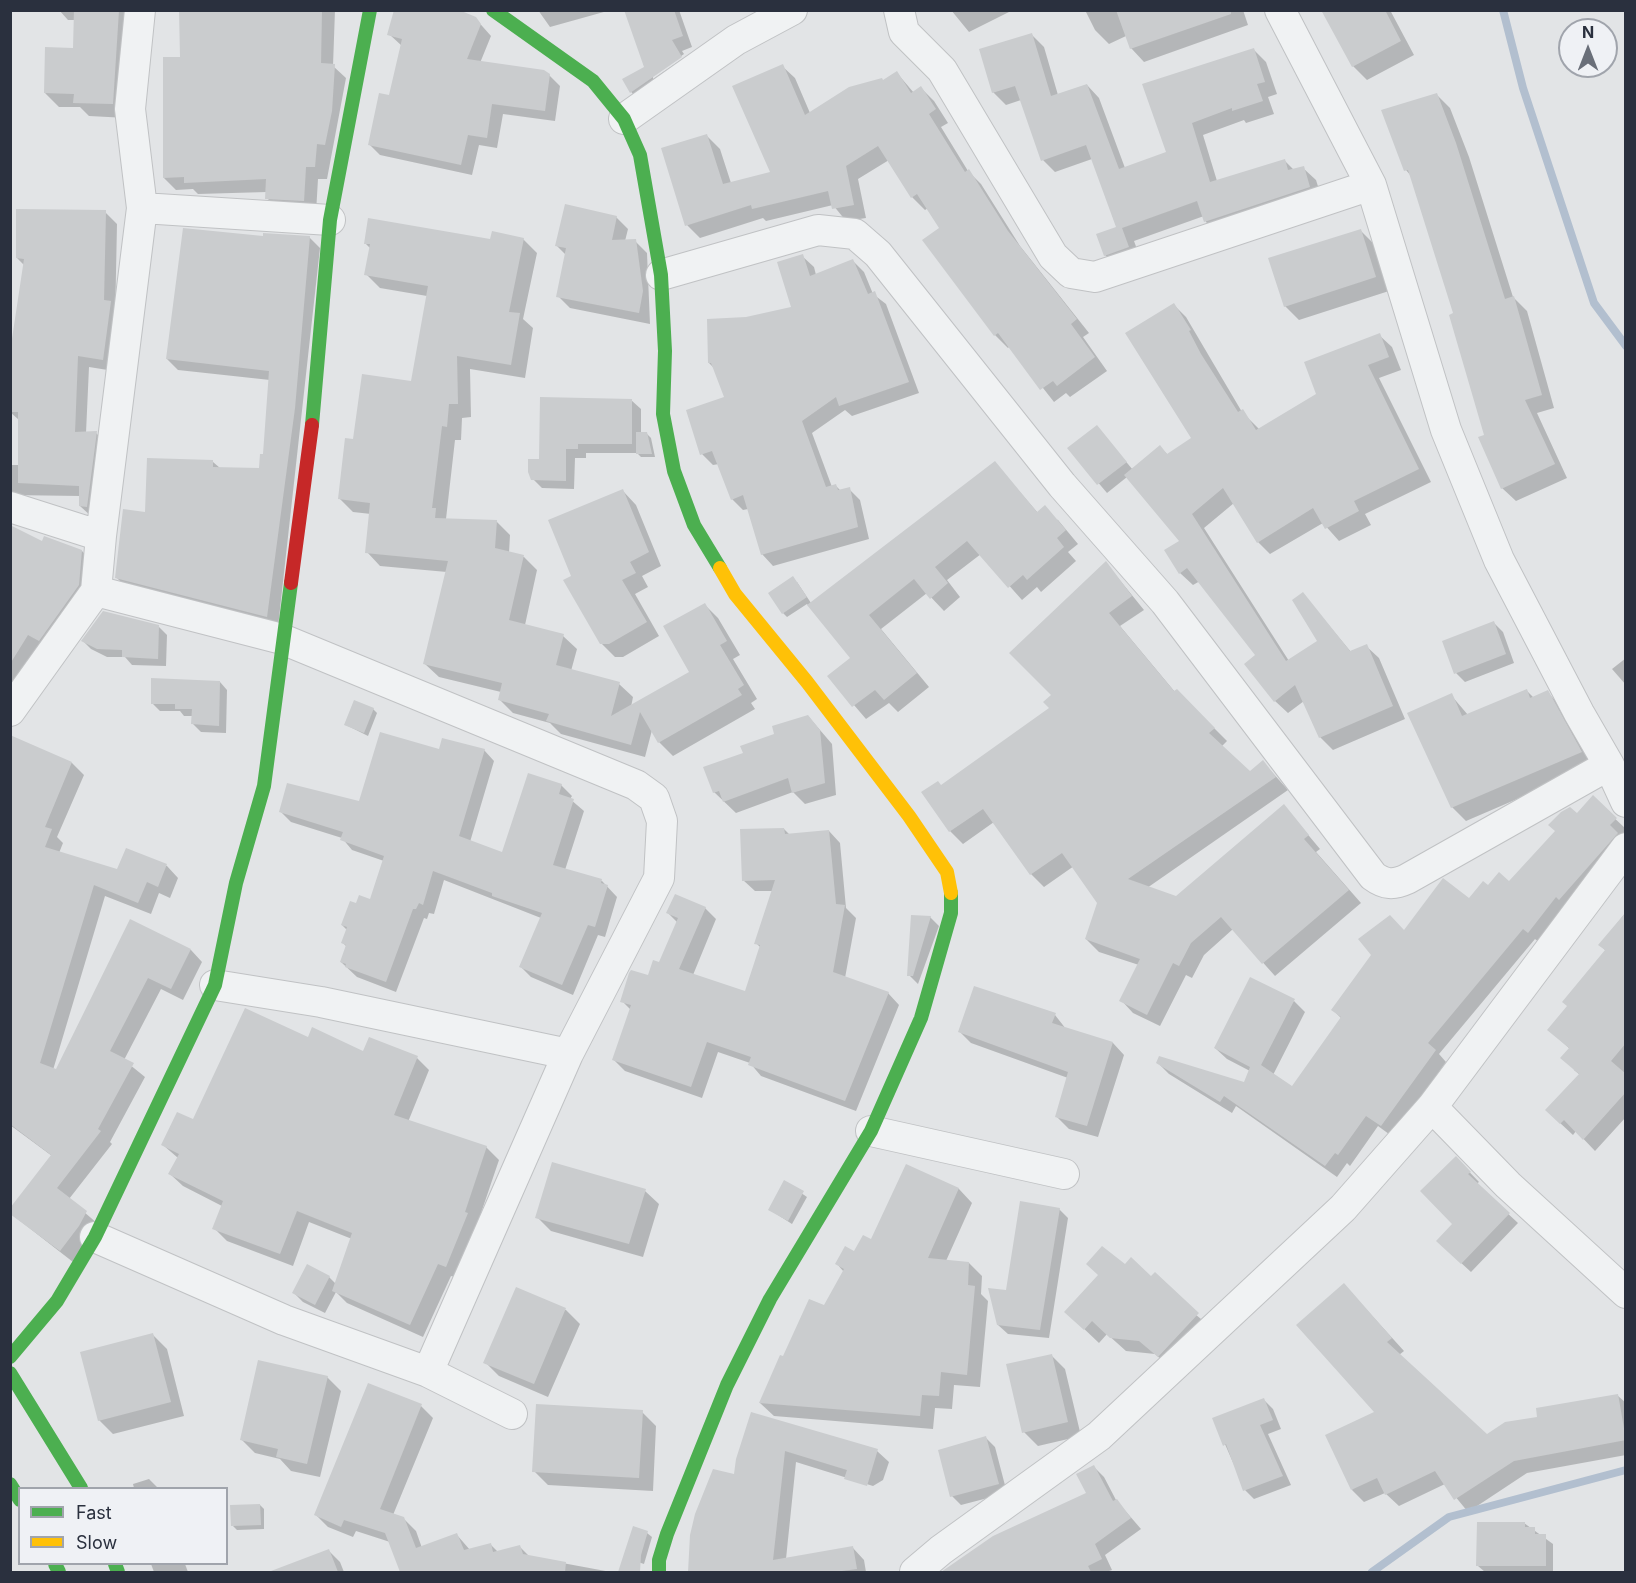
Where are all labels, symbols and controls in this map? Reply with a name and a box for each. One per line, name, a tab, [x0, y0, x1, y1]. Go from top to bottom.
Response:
north arrow	[1558, 18, 1618, 78]
text: N	[1582, 22, 1594, 42]
legend	[18, 1487, 228, 1565]
text: Fast	[76, 1502, 112, 1523]
text: Slow	[76, 1532, 117, 1553]

